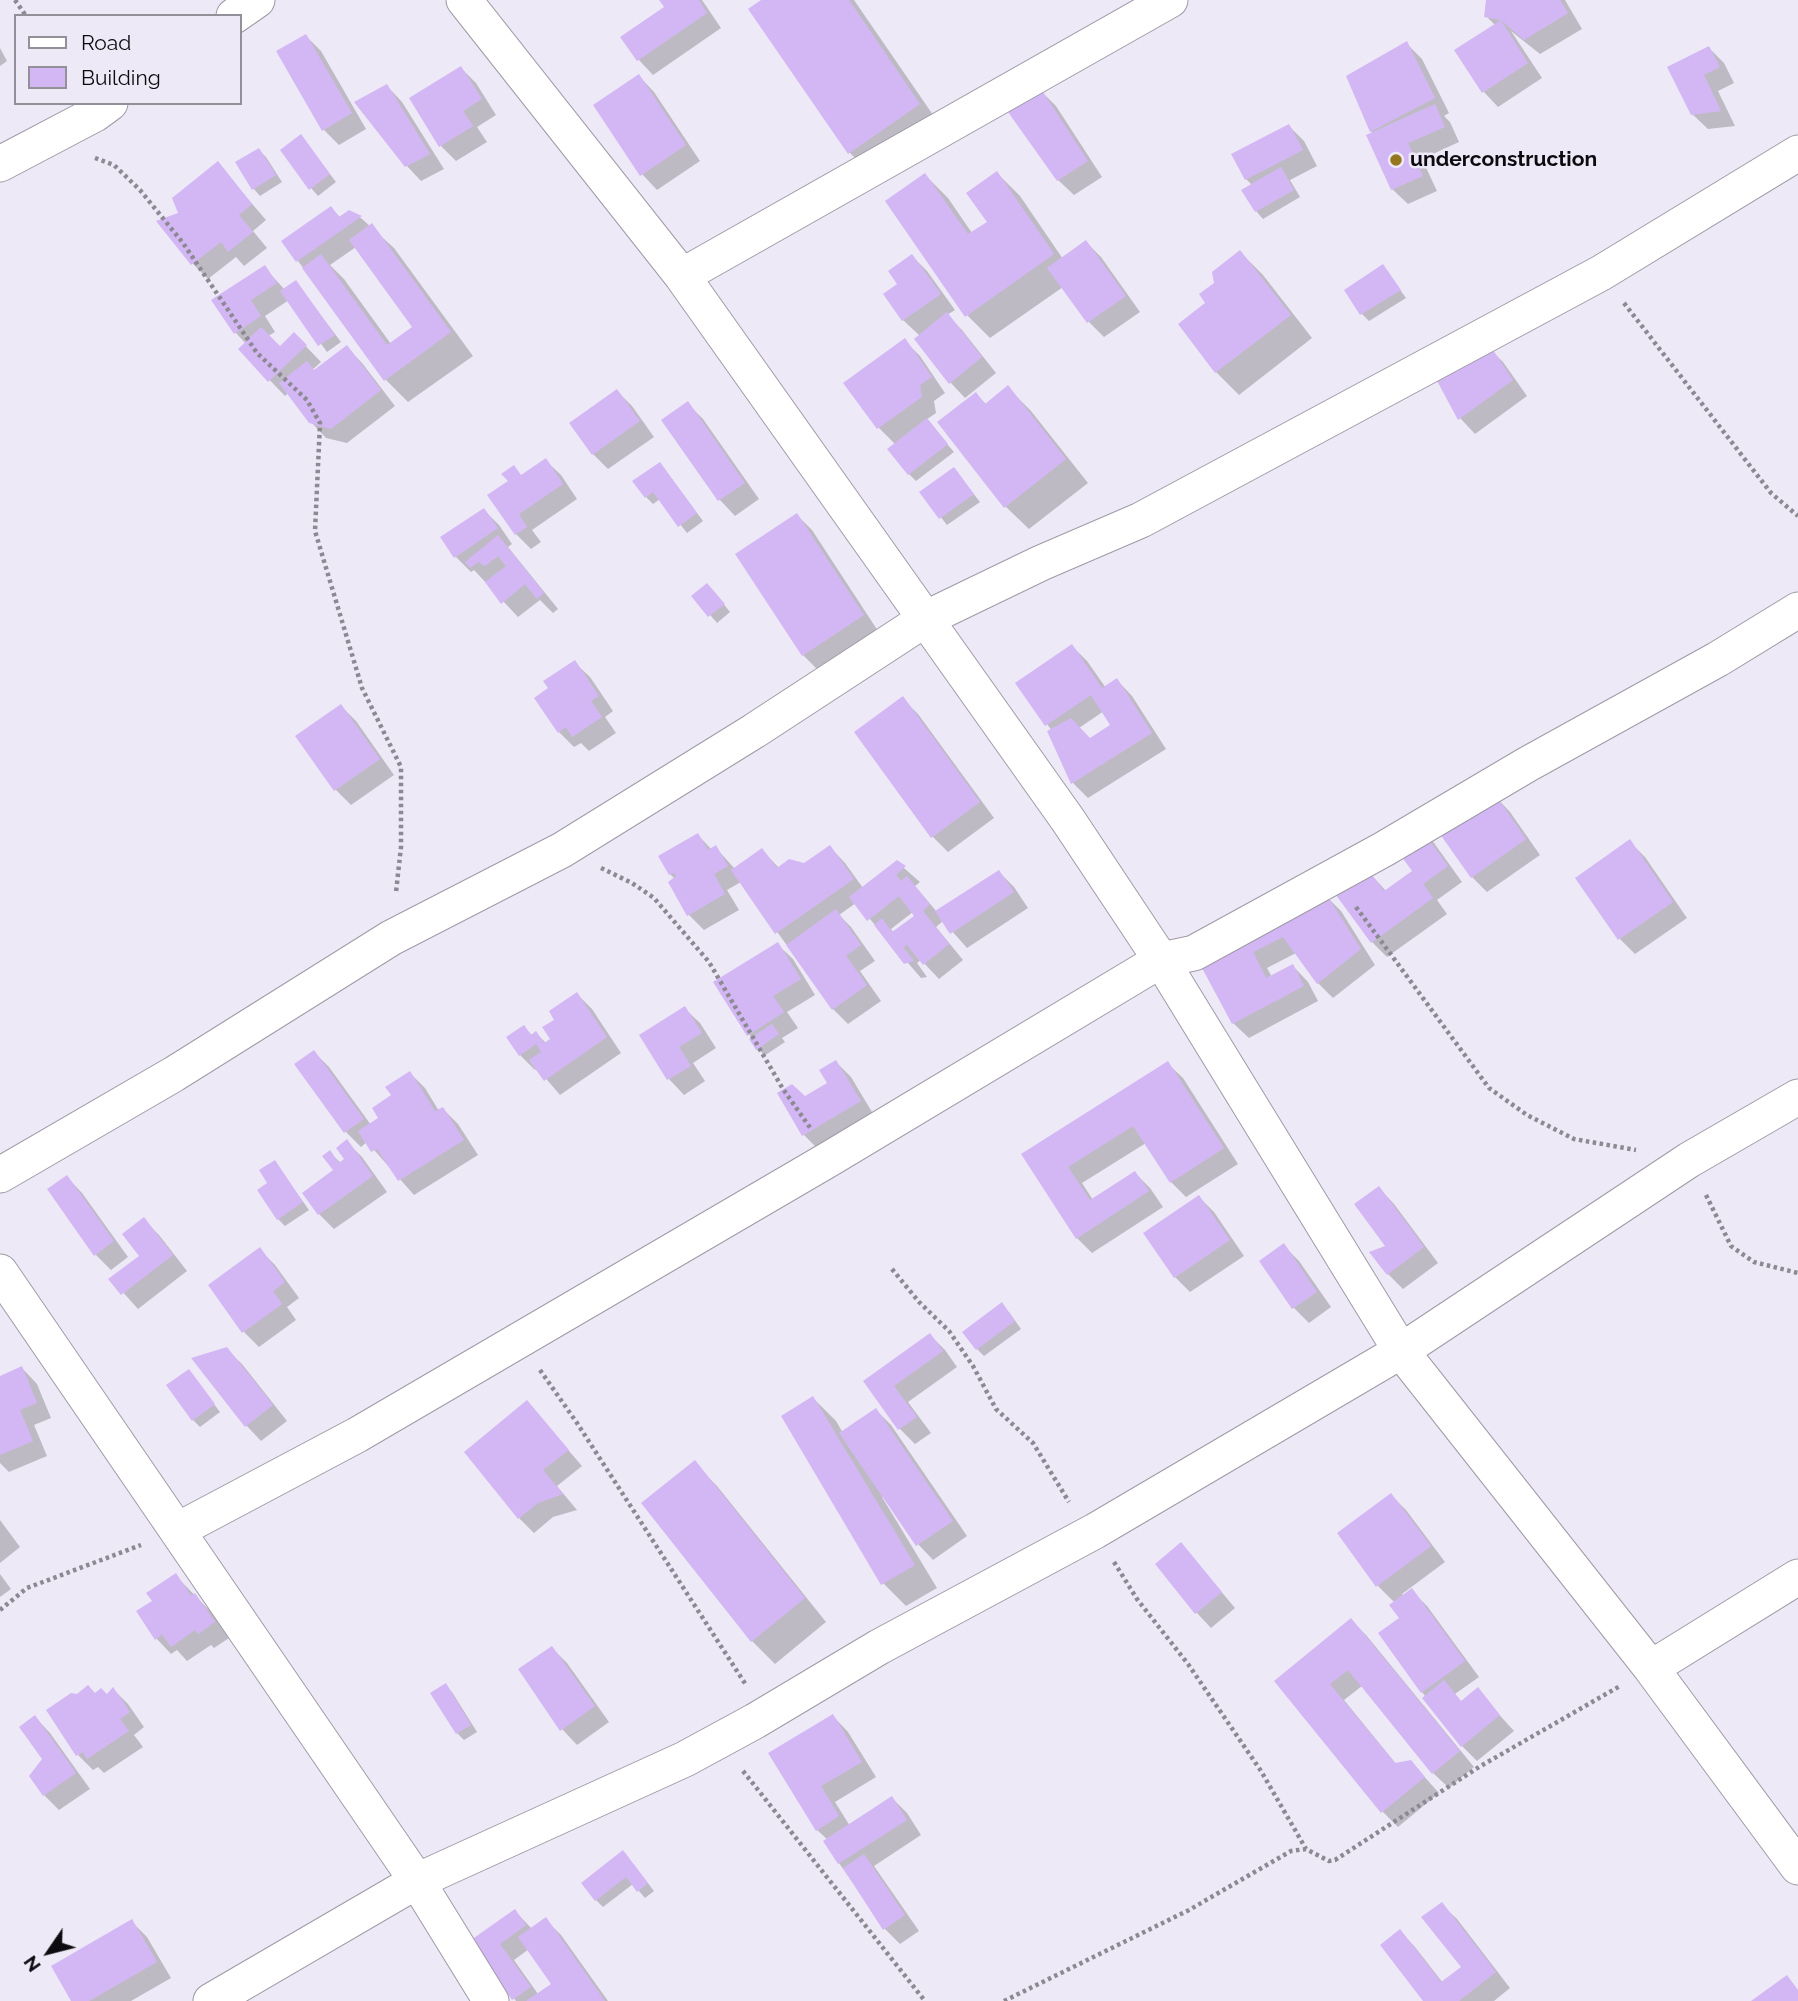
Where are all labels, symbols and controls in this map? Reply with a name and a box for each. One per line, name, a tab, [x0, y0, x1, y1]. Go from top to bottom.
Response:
legend	[14, 14, 242, 105]
text: Road	[81, 30, 131, 55]
text: Building	[81, 65, 161, 90]
place label: underconstruction	[1410, 147, 1597, 173]
marker: underconstruction	[1388, 152, 1404, 168]
north arrow	[14, 1917, 84, 1987]
text: N	[19, 1952, 45, 1976]

